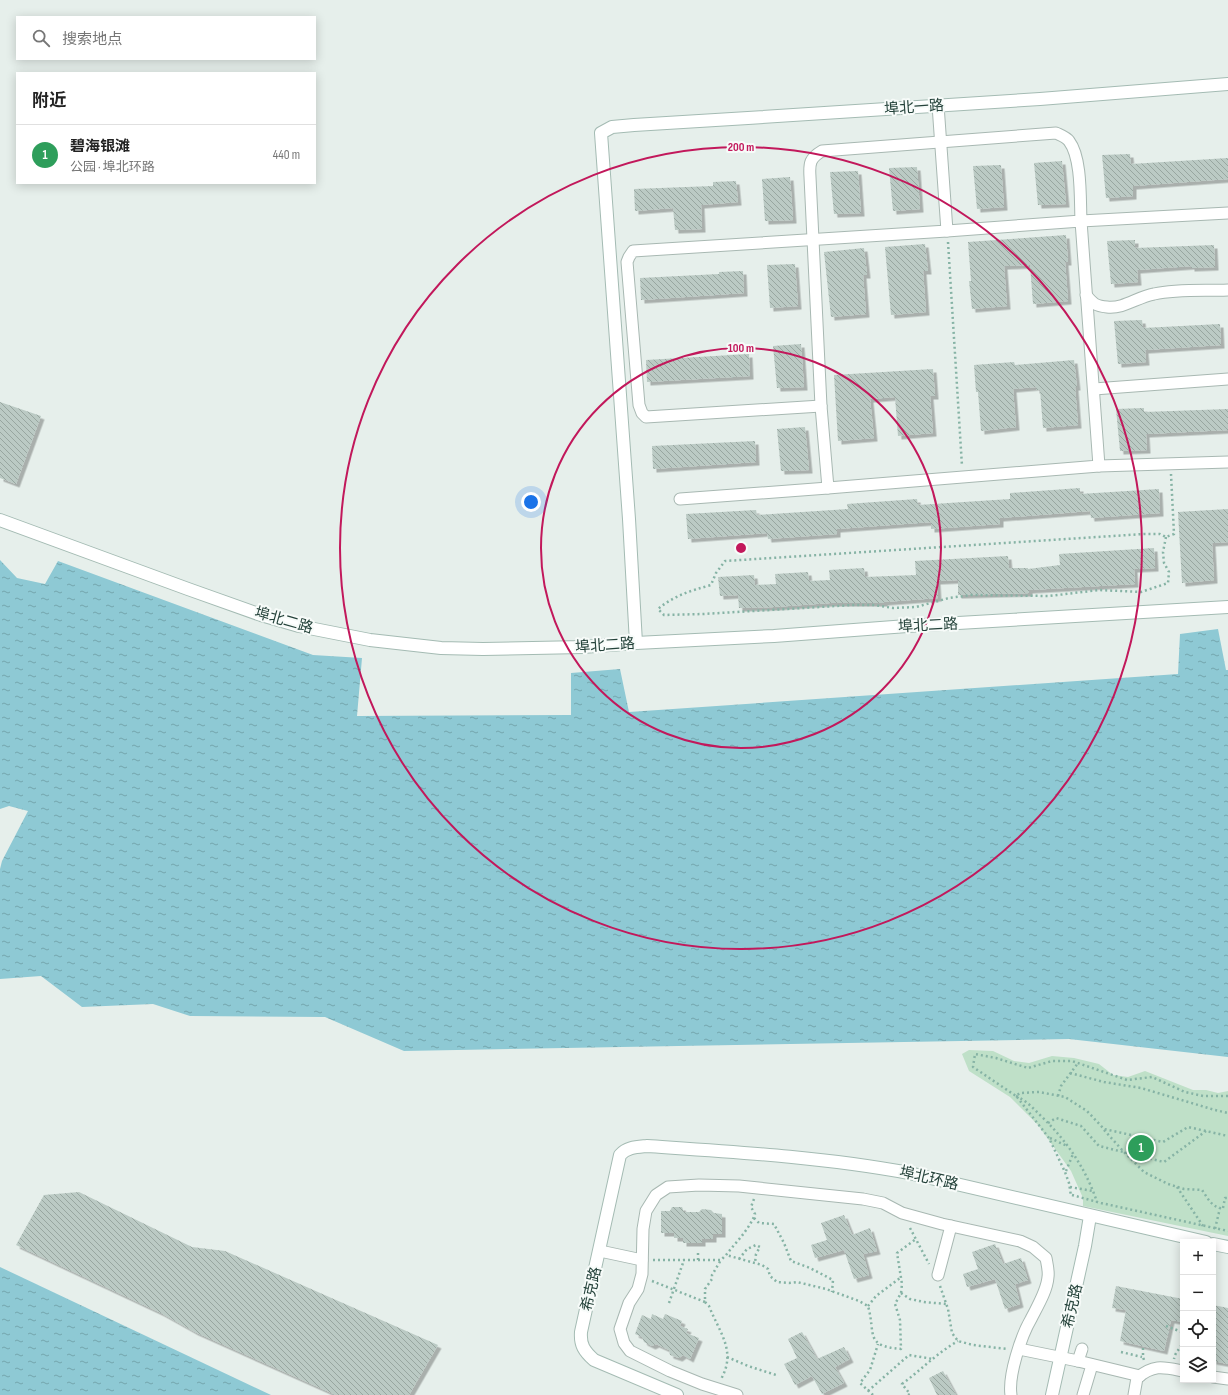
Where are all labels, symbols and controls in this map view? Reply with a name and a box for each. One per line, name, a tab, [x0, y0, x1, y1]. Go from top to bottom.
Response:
search box	[16, 16, 316, 60]
icon: search	[30, 27, 52, 49]
text: 搜索地点	[62, 30, 122, 49]
text: 附近	[32, 91, 66, 111]
street label: 埠北一路	[883, 96, 945, 119]
text: 碧海银滩	[70, 137, 130, 156]
text: 200 m	[728, 140, 754, 155]
text: 1	[42, 147, 48, 163]
text: 440 m	[273, 147, 300, 163]
text: 公园 · 埠北环路	[70, 159, 155, 175]
text: 100 m	[728, 341, 754, 356]
your location	[521, 492, 541, 512]
centre of rings	[734, 541, 748, 555]
street label: 埠北二路	[252, 603, 315, 638]
street label: 埠北二路	[898, 614, 958, 637]
street label: 埠北二路	[574, 634, 636, 657]
pin: 1	[1128, 1133, 1154, 1163]
street label: 埠北环路	[898, 1162, 960, 1194]
map controls	[1180, 1239, 1216, 1383]
button: +	[1180, 1239, 1216, 1275]
street label: 希克路	[577, 1265, 606, 1313]
button: −	[1180, 1275, 1216, 1311]
street label: 希克路	[1058, 1282, 1087, 1330]
button: locate	[1180, 1311, 1216, 1347]
button: layers	[1180, 1347, 1216, 1383]

